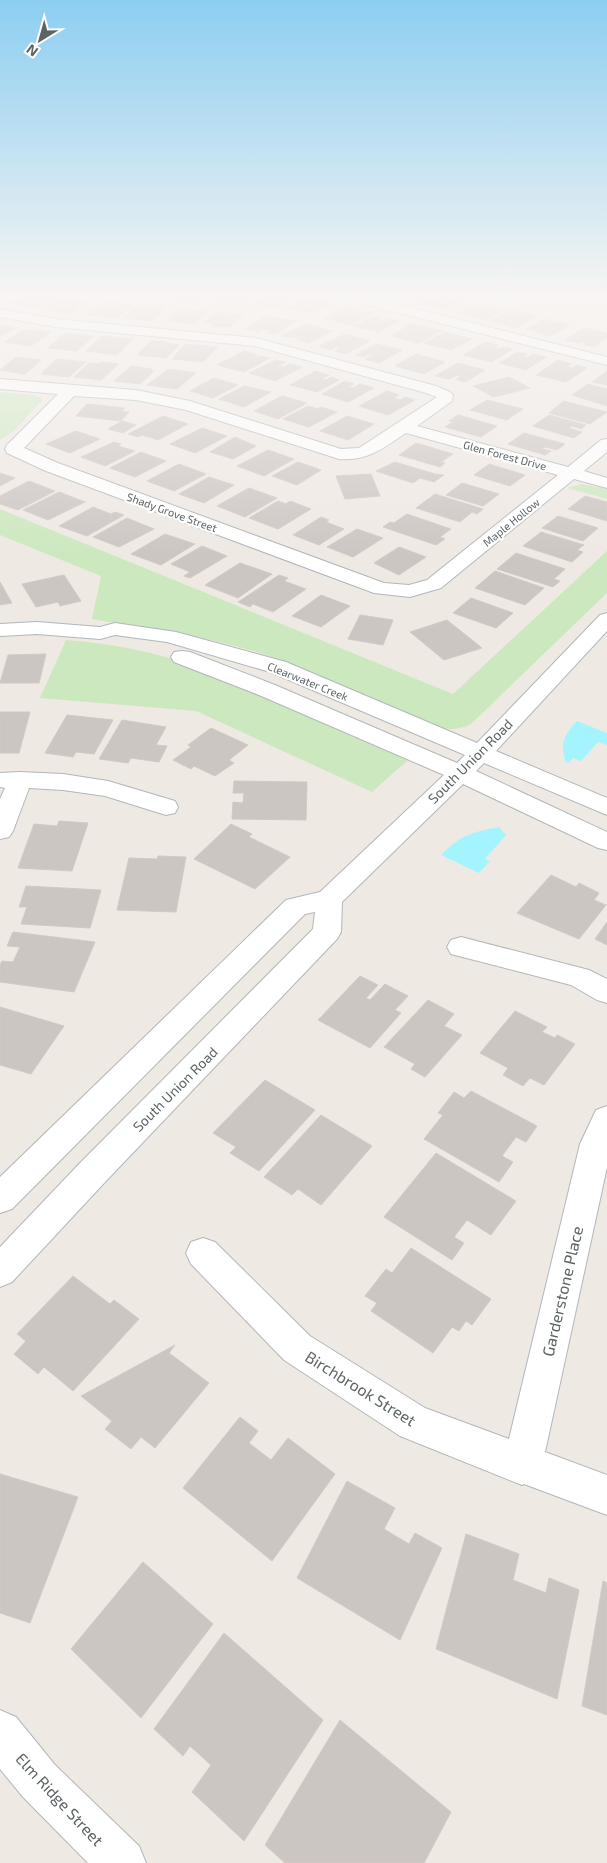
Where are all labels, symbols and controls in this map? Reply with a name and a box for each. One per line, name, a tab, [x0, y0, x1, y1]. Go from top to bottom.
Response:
north arrow	[15, 15, 65, 65]
text: N	[23, 41, 41, 61]
street label: Glen Forest Drive	[462, 438, 548, 472]
street label: Shady Grove Street	[125, 490, 219, 534]
street label: Maple Hollow	[480, 495, 542, 549]
street label: Clearwater Creek	[266, 659, 351, 703]
street label: South Union Road	[424, 715, 516, 807]
street label: South Union Road	[129, 1043, 221, 1135]
street label: Garderstone Place	[538, 1224, 586, 1358]
street label: Birchbrook Street	[302, 1346, 420, 1430]
street label: Elm Ridge Street	[12, 1749, 108, 1849]

